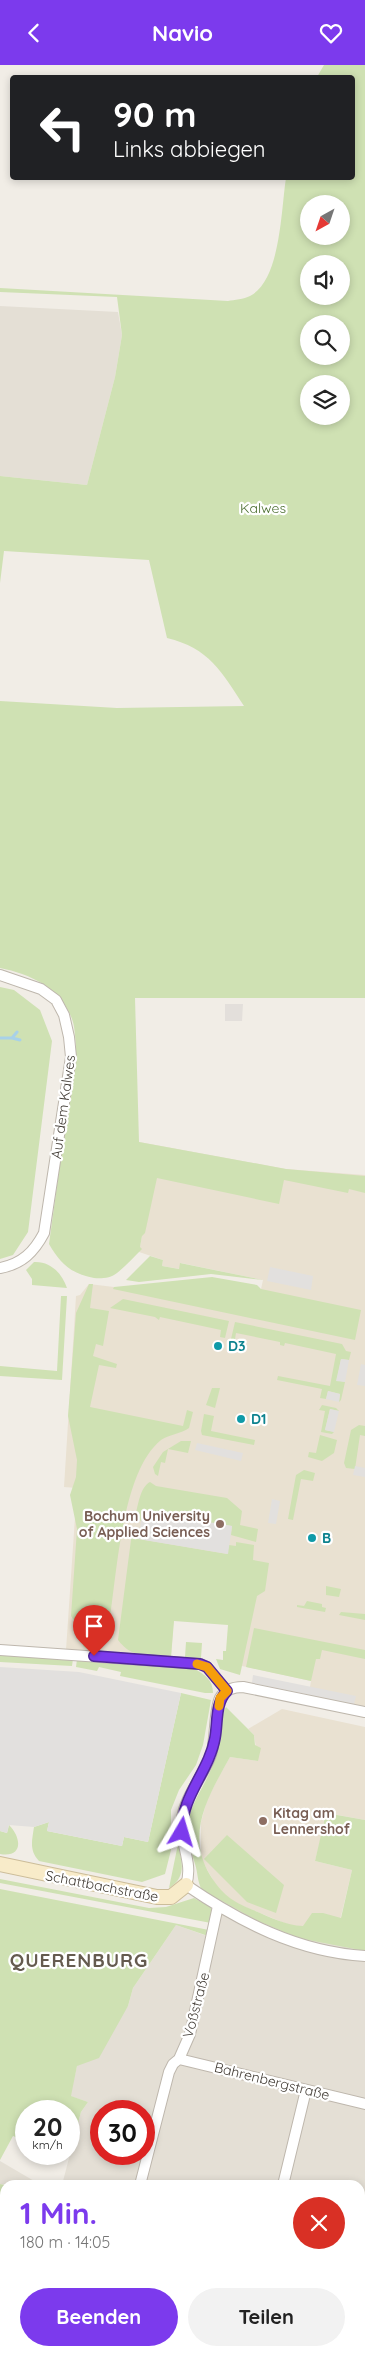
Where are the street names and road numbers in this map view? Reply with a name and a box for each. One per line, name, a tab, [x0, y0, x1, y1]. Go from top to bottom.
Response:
street label: Auf dem Kalwes	[47, 1054, 79, 1160]
street label: Schattbachstraße	[44, 1866, 160, 1906]
street label: Voßstraße	[179, 1970, 213, 2040]
street label: Bahrenbergstraße	[212, 2058, 332, 2104]

